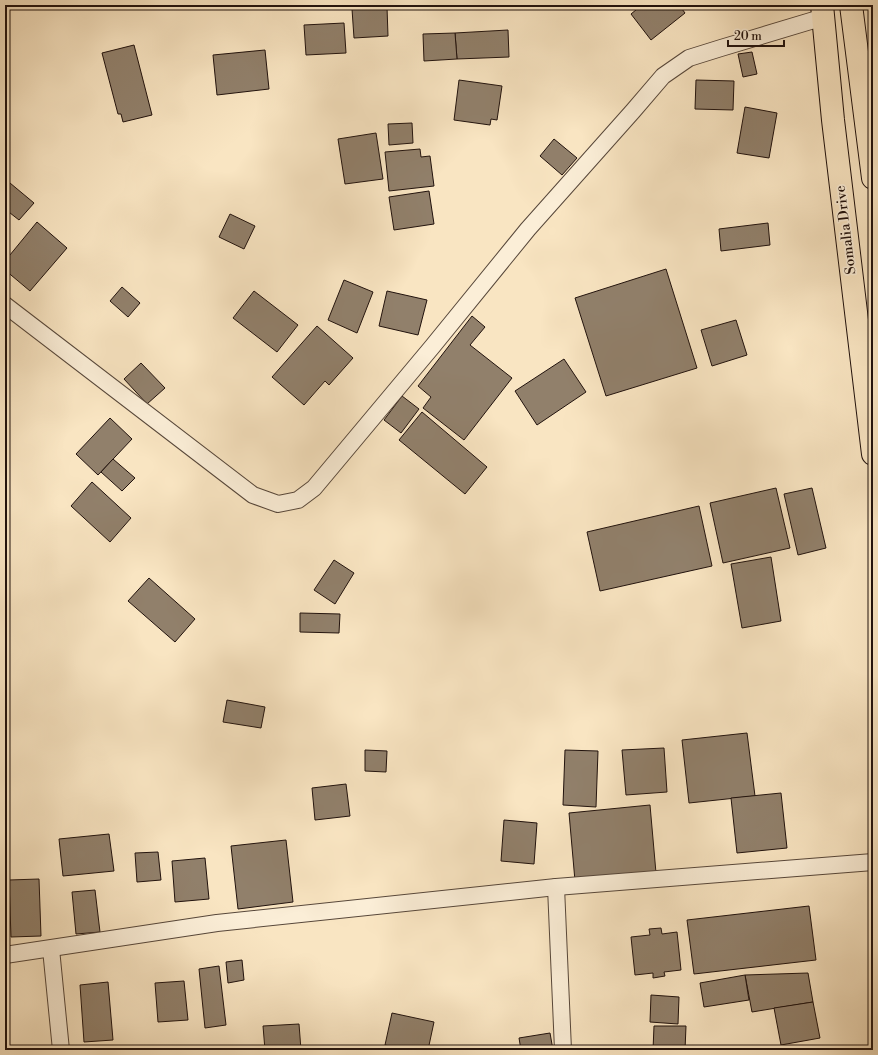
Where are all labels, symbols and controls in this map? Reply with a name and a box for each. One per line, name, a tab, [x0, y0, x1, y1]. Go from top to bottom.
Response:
scale bar	[728, 22, 784, 48]
text: 20 m	[734, 29, 762, 44]
street label: Somalia Drive	[832, 184, 860, 276]

